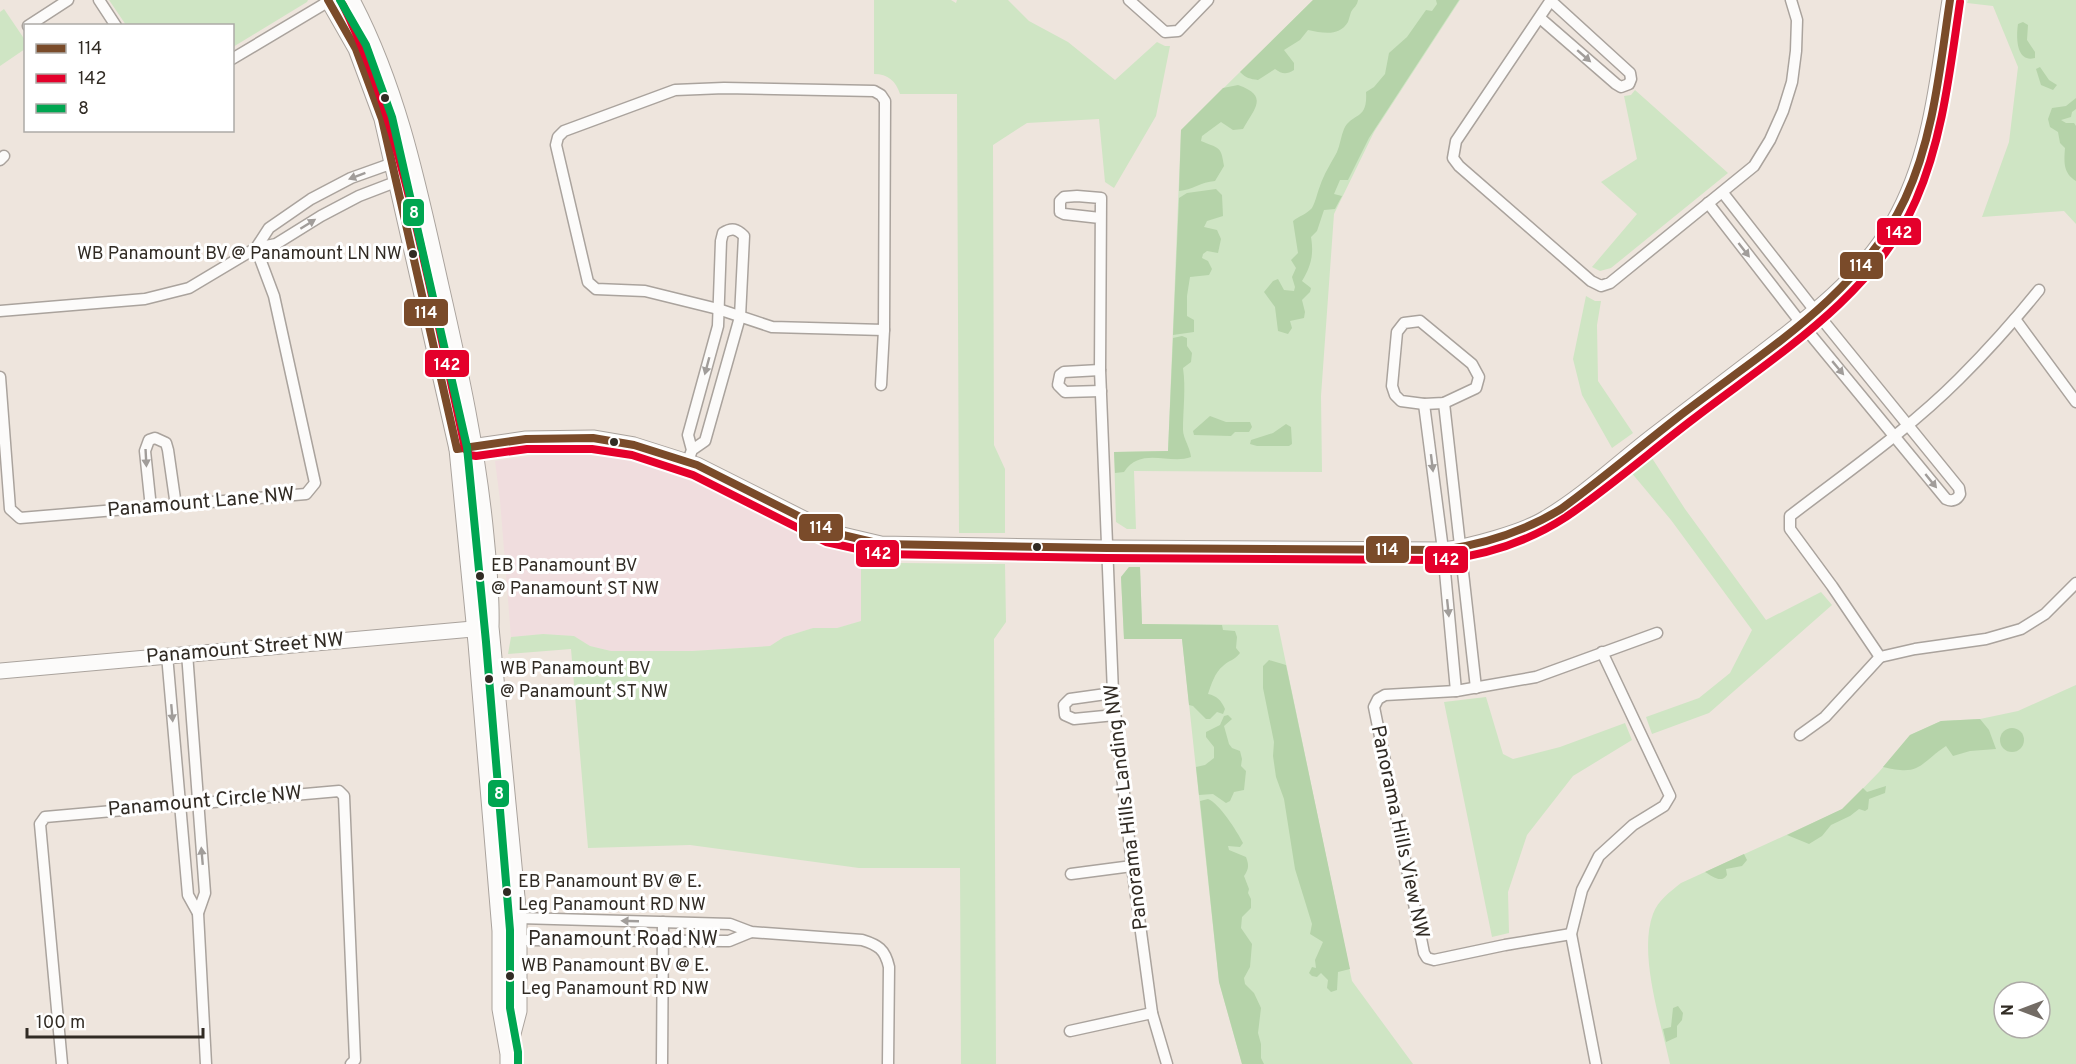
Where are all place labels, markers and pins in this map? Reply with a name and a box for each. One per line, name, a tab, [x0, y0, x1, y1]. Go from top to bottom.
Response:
unlabelled marker	[379, 92, 391, 104]
place label: WB Panamount BV @ Panamount LN NW	[77, 243, 402, 266]
marker: WB Panamount BV @ Panamount LN NW	[407, 248, 419, 260]
unlabelled marker	[608, 436, 620, 448]
unlabelled marker	[1031, 541, 1043, 553]
place label: EB Panamount BV @ Panamount ST NW	[491, 555, 659, 601]
marker: EB Panamount BV @ Panamount ST NW	[474, 570, 486, 582]
place label: WB Panamount BV @ Panamount ST NW	[500, 658, 668, 704]
marker: WB Panamount BV @ Panamount ST NW	[483, 673, 495, 685]
place label: EB Panamount BV @ E. Leg Panamount RD NW	[518, 871, 706, 917]
marker: EB Panamount BV @ E. Leg Panamount RD NW	[501, 886, 513, 898]
place label: WB Panamount BV @ E. Leg Panamount RD NW	[521, 955, 709, 1001]
marker: WB Panamount BV @ E. Leg Panamount RD NW	[504, 970, 516, 982]

